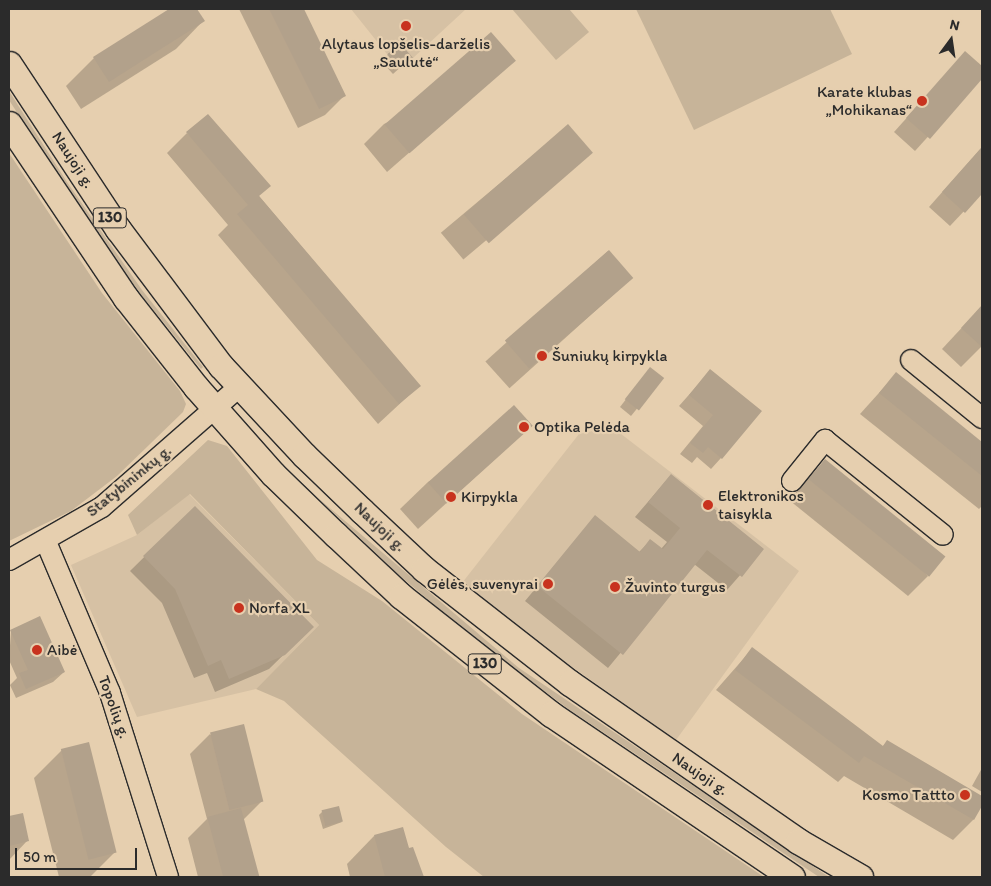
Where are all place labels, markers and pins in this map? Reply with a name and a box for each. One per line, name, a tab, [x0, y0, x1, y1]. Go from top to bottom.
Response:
marker: Alytaus lopšelis-darželis „Saulutė“	[400, 20, 412, 32]
place label: Alytaus lopšelis-darželis „Saulutė“	[322, 34, 490, 72]
place label: Karate klubas „Mohikanas“	[817, 82, 912, 120]
marker: Karate klubas „Mohikanas“	[916, 95, 928, 107]
place label: Šuniukų kirpykla	[552, 346, 667, 366]
marker: Šuniukų kirpykla	[536, 350, 548, 362]
place label: Optika Pelėda	[534, 417, 629, 437]
marker: Optika Pelėda	[518, 421, 530, 433]
place label: Elektronikos taisykla	[718, 486, 804, 524]
place label: Kirpykla	[461, 487, 518, 507]
marker: Kirpykla	[445, 491, 457, 503]
marker: Elektronikos taisykla	[702, 499, 714, 511]
place label: Gėlės, suvenyrai	[427, 574, 538, 594]
place label: Žuvinto turgus	[625, 577, 726, 597]
marker: Gėlės, suvenyrai	[542, 578, 554, 590]
marker: Žuvinto turgus	[609, 581, 621, 593]
place label: Norfa XL	[249, 598, 310, 618]
marker: Norfa XL	[233, 602, 245, 614]
place label: Aibė	[47, 640, 77, 660]
marker: Aibė	[31, 644, 43, 656]
place label: Kosmo Tattto	[864, 785, 955, 805]
marker: Kosmo Tattto	[959, 789, 971, 801]

